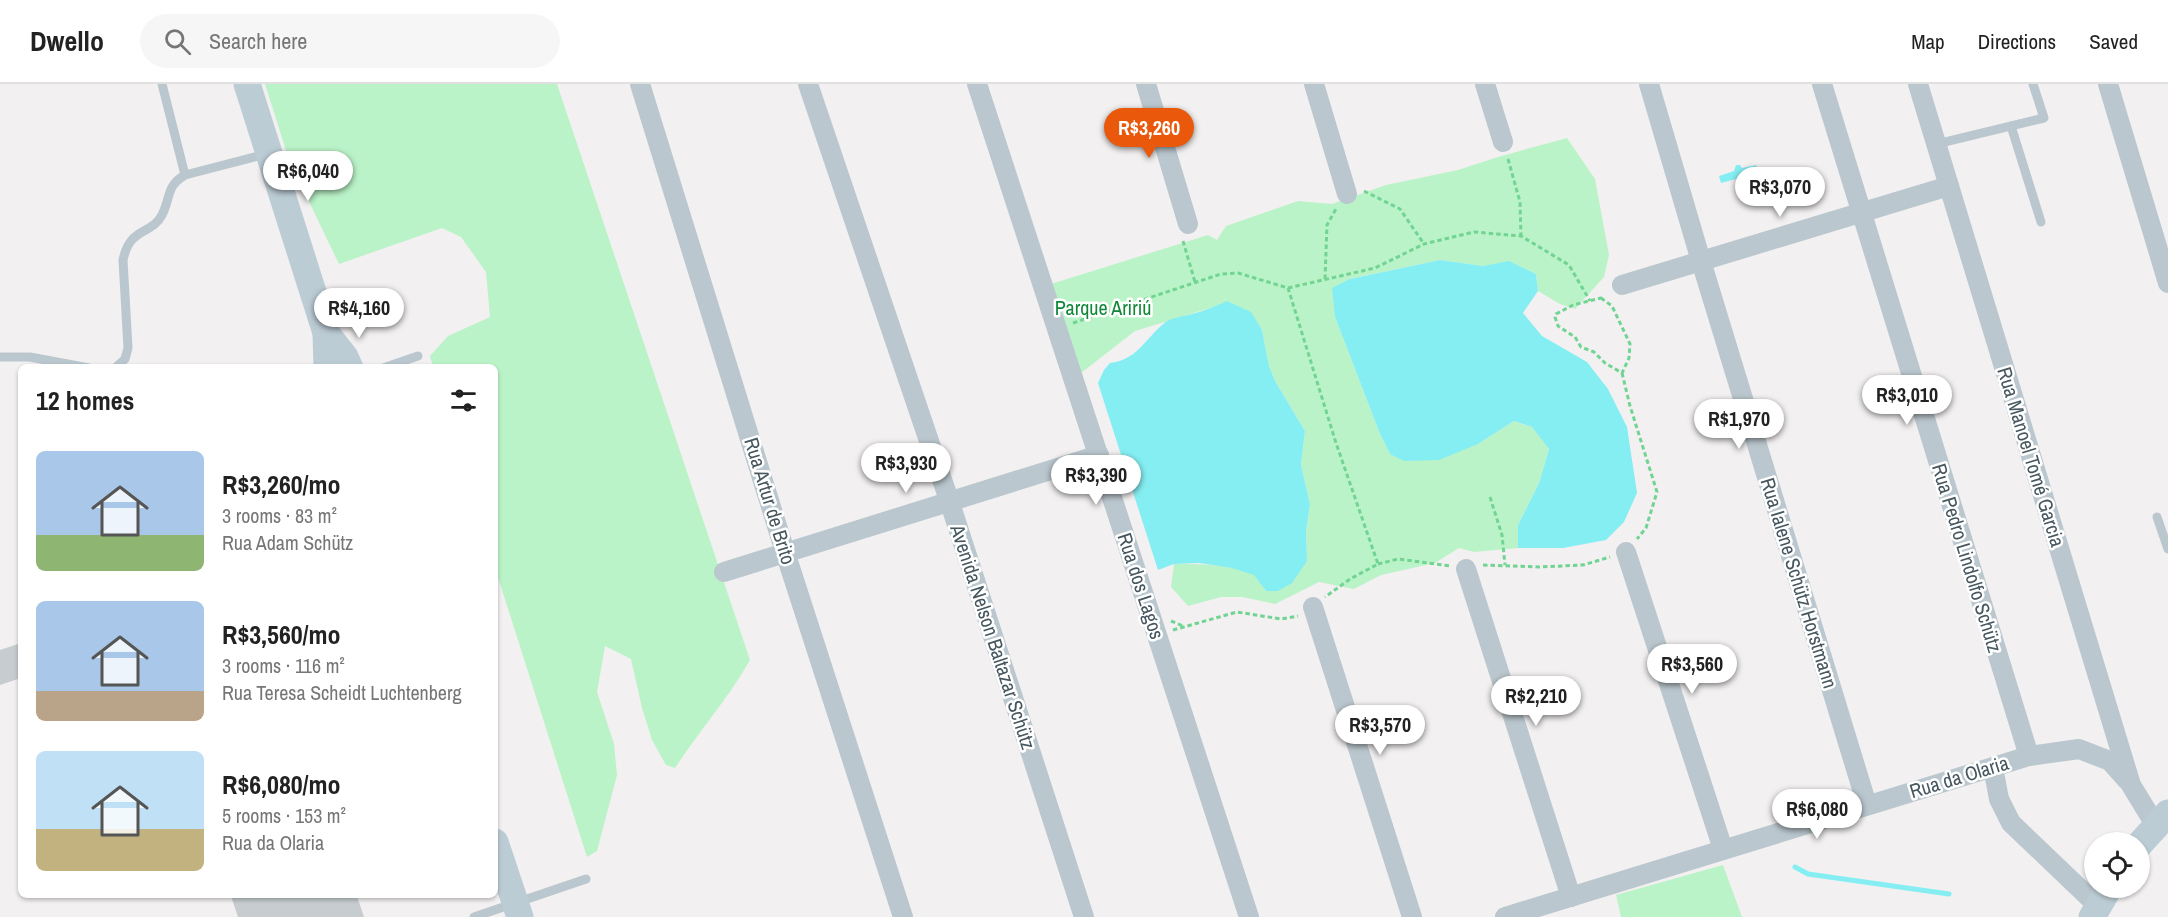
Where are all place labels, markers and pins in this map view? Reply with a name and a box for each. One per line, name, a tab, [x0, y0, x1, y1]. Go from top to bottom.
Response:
pin: R$3,260	[1094, 108, 1204, 159]
pin: R$6,040	[253, 151, 363, 202]
pin: R$3,070	[1725, 167, 1835, 218]
pin: R$4,160	[304, 288, 414, 339]
pin: R$3,010	[1852, 375, 1962, 426]
pin: R$1,970	[1684, 399, 1794, 450]
pin: R$3,930	[851, 443, 961, 494]
pin: R$3,390	[1041, 455, 1151, 506]
pin: R$3,560	[1637, 644, 1747, 695]
pin: R$2,210	[1481, 676, 1591, 727]
pin: R$3,570	[1325, 705, 1435, 756]
pin: R$6,080	[1762, 789, 1872, 840]

